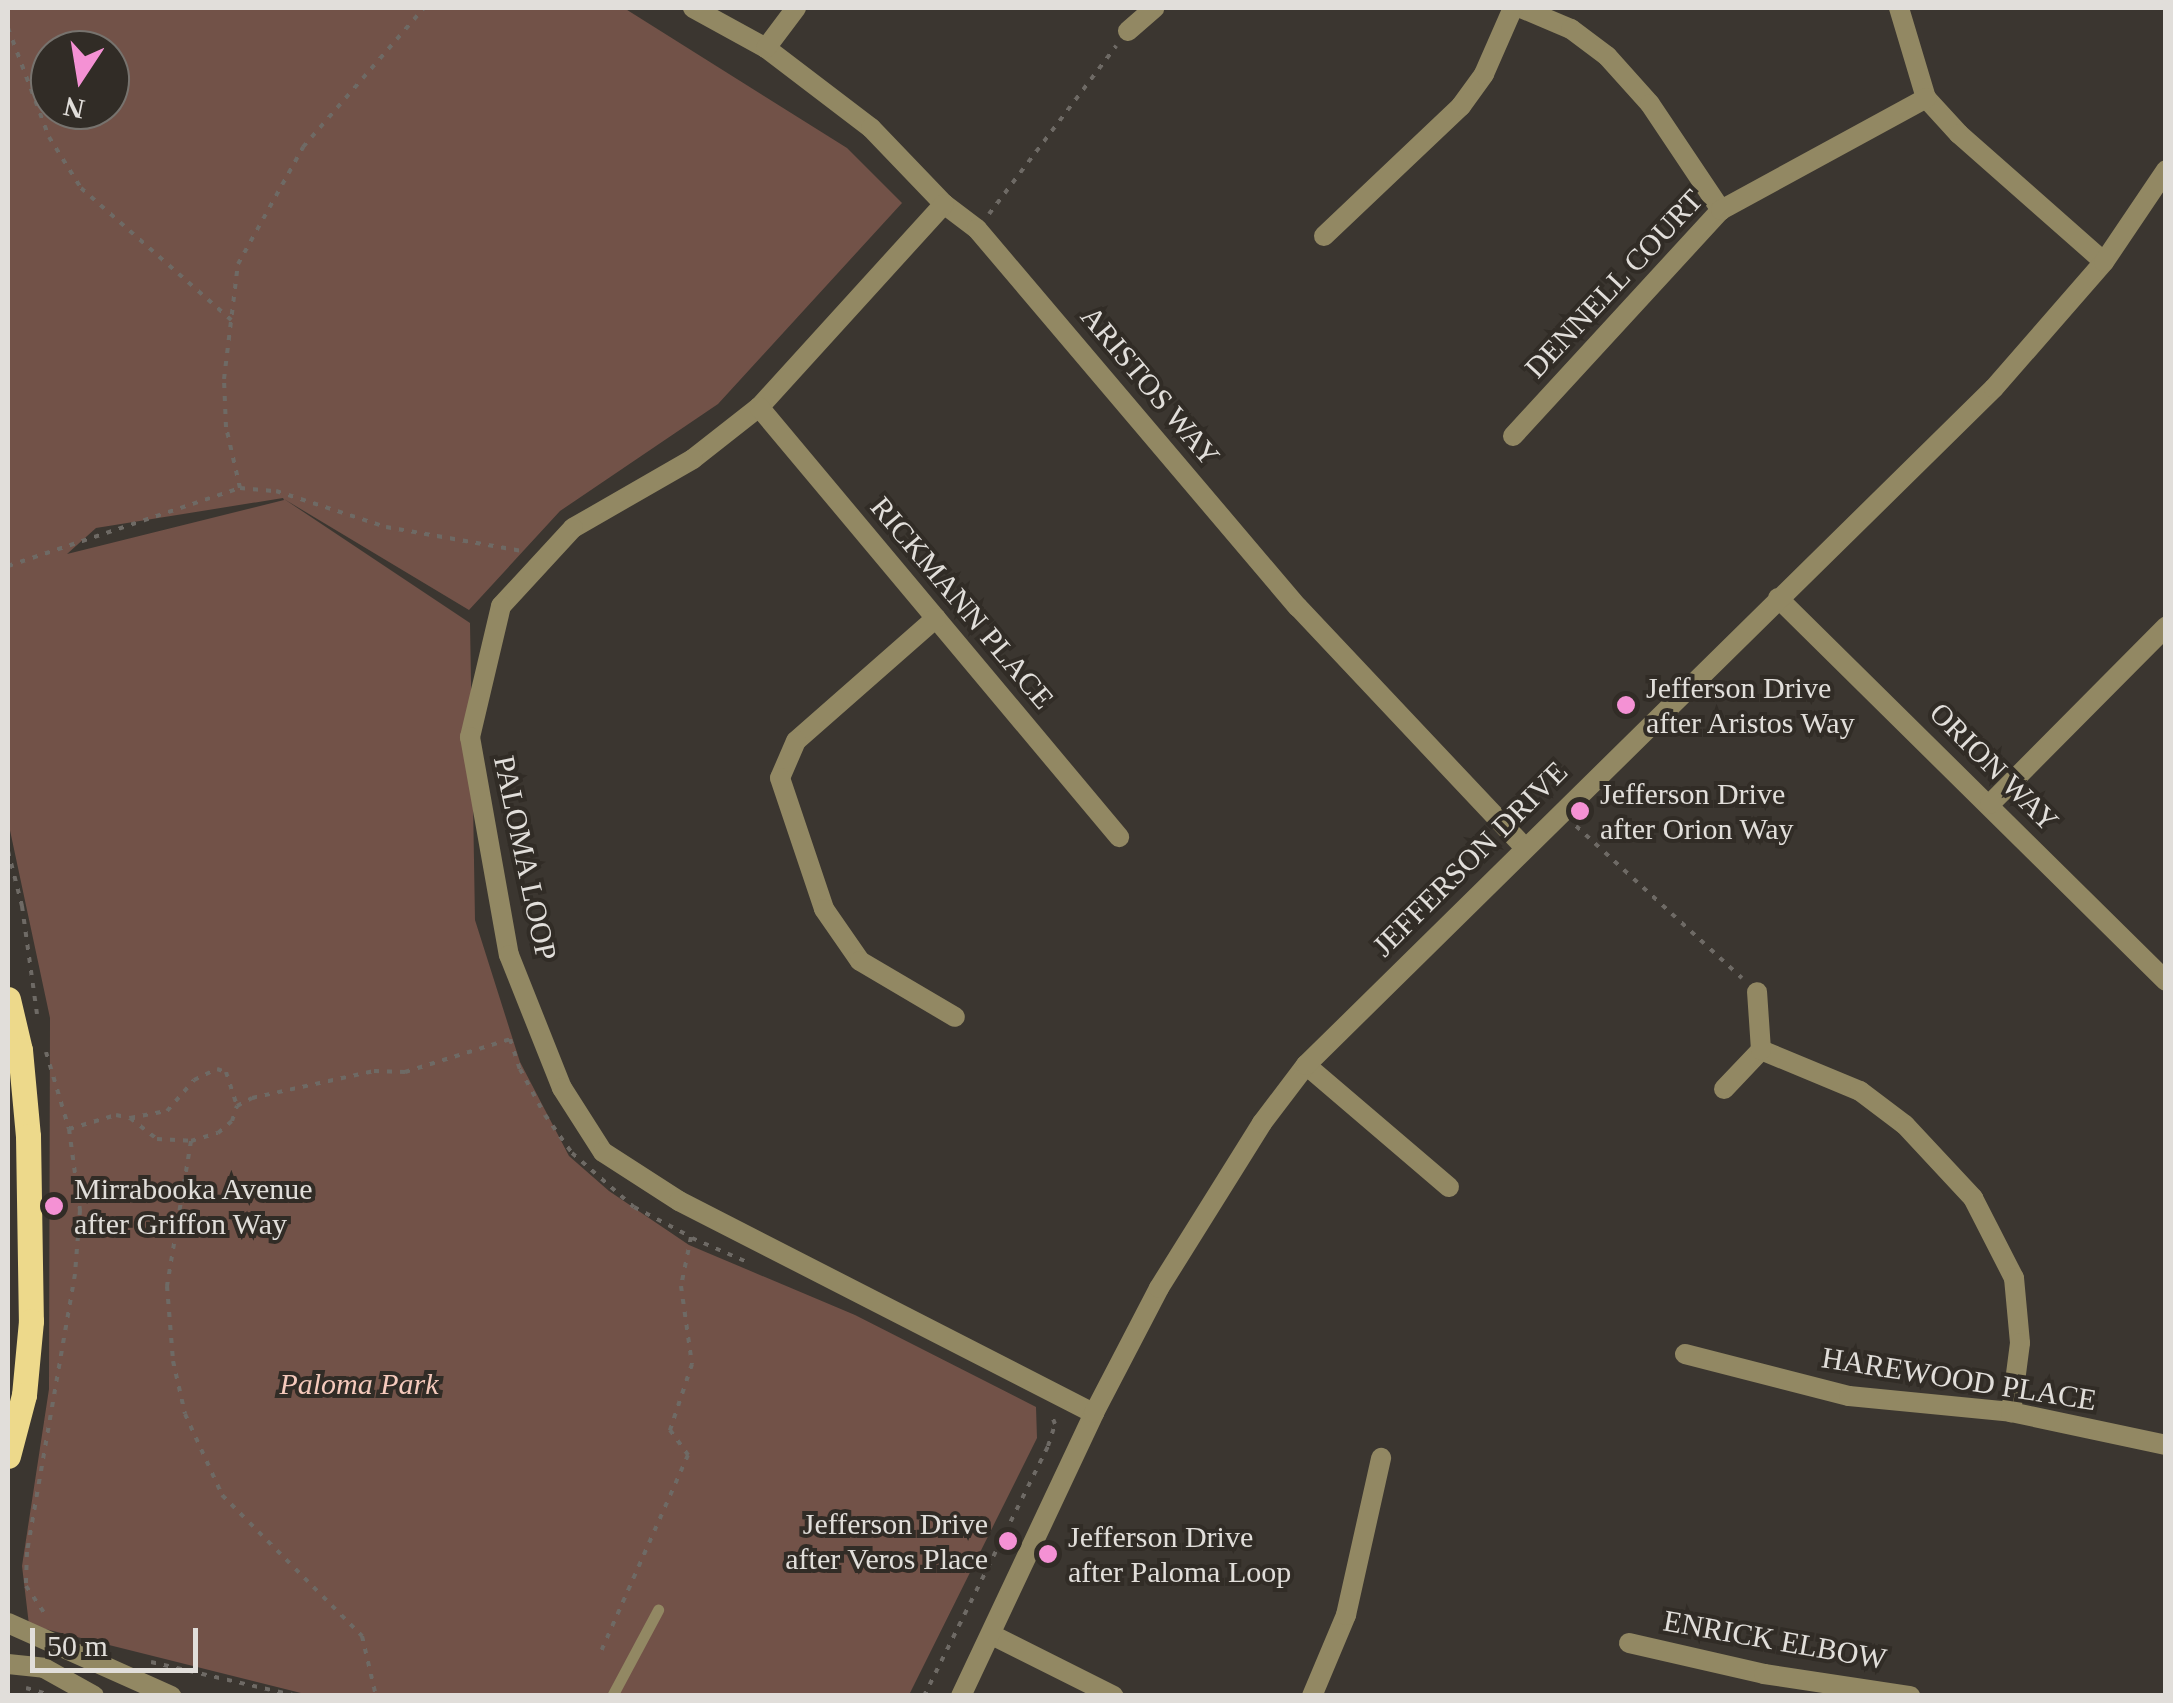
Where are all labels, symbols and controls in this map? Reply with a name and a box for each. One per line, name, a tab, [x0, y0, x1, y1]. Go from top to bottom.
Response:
north arrow	[30, 30, 130, 130]
text: N	[61, 91, 87, 125]
street label: DENNELL COURT	[1517, 182, 1711, 386]
street label: ARISTOS WAY	[1073, 299, 1227, 473]
street label: RICKMANN PLACE	[863, 490, 1061, 716]
place label: Jefferson Drive after Aristos Way	[1646, 670, 1857, 740]
marker: Jefferson Drive after Aristos Way	[1615, 694, 1637, 716]
street label: ORION WAY	[1922, 695, 2066, 839]
street label: PALOMA LOOP	[486, 752, 564, 964]
street label: JEFFERSON DRIVE	[1365, 754, 1575, 964]
place label: Jefferson Drive after Orion Way	[1600, 776, 1794, 846]
marker: Jefferson Drive after Orion Way	[1569, 800, 1591, 822]
place label: Mirrabooka Avenue after Griffon Way	[74, 1171, 314, 1242]
marker: Mirrabooka Avenue after Griffon Way	[43, 1195, 65, 1217]
street label: HAREWOOD PLACE	[1819, 1340, 2099, 1418]
park label: Paloma Park	[279, 1366, 439, 1402]
place label: Jefferson Drive after Veros Place	[785, 1506, 988, 1576]
place label: Jefferson Drive after Paloma Loop	[1068, 1519, 1291, 1590]
marker: Jefferson Drive after Veros Place	[997, 1530, 1019, 1552]
marker: Jefferson Drive after Paloma Loop	[1037, 1543, 1059, 1565]
street label: ENRICK ELBOW	[1661, 1603, 1889, 1677]
scale bar	[35, 1608, 202, 1670]
text: 50 m	[47, 1629, 108, 1662]

